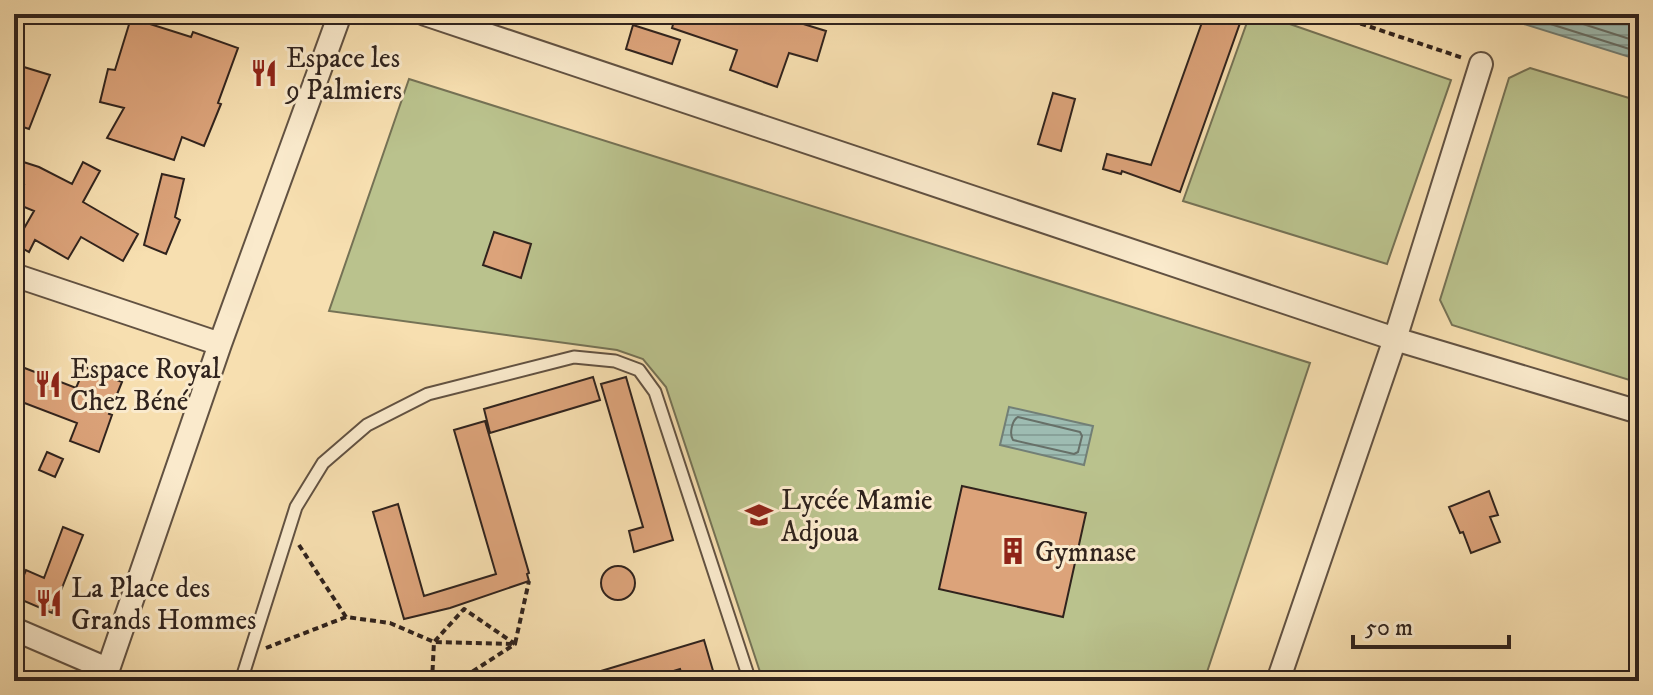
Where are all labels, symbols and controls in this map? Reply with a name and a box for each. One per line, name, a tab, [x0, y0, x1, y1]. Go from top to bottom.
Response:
place label: Espace les 9 Palmiers	[284, 41, 402, 108]
restaurant icon: Espace les 9 Palmiers	[249, 58, 279, 88]
place label: Espace Royal Chez Béné	[70, 352, 221, 419]
restaurant icon: Espace Royal Chez Béné	[33, 369, 63, 399]
place label: Lycée Mamie Adjoua	[781, 483, 933, 550]
school or university icon: Lycée Mamie Adjoua	[744, 500, 774, 530]
place label: Gymnase	[1035, 535, 1136, 570]
building icon: Gymnase	[998, 536, 1028, 566]
place label: La Place des Grands Hommes	[71, 571, 256, 638]
restaurant icon: La Place des Grands Hommes	[34, 588, 64, 618]
scale bar	[1353, 599, 1509, 649]
text: 50 m	[1365, 613, 1413, 643]

